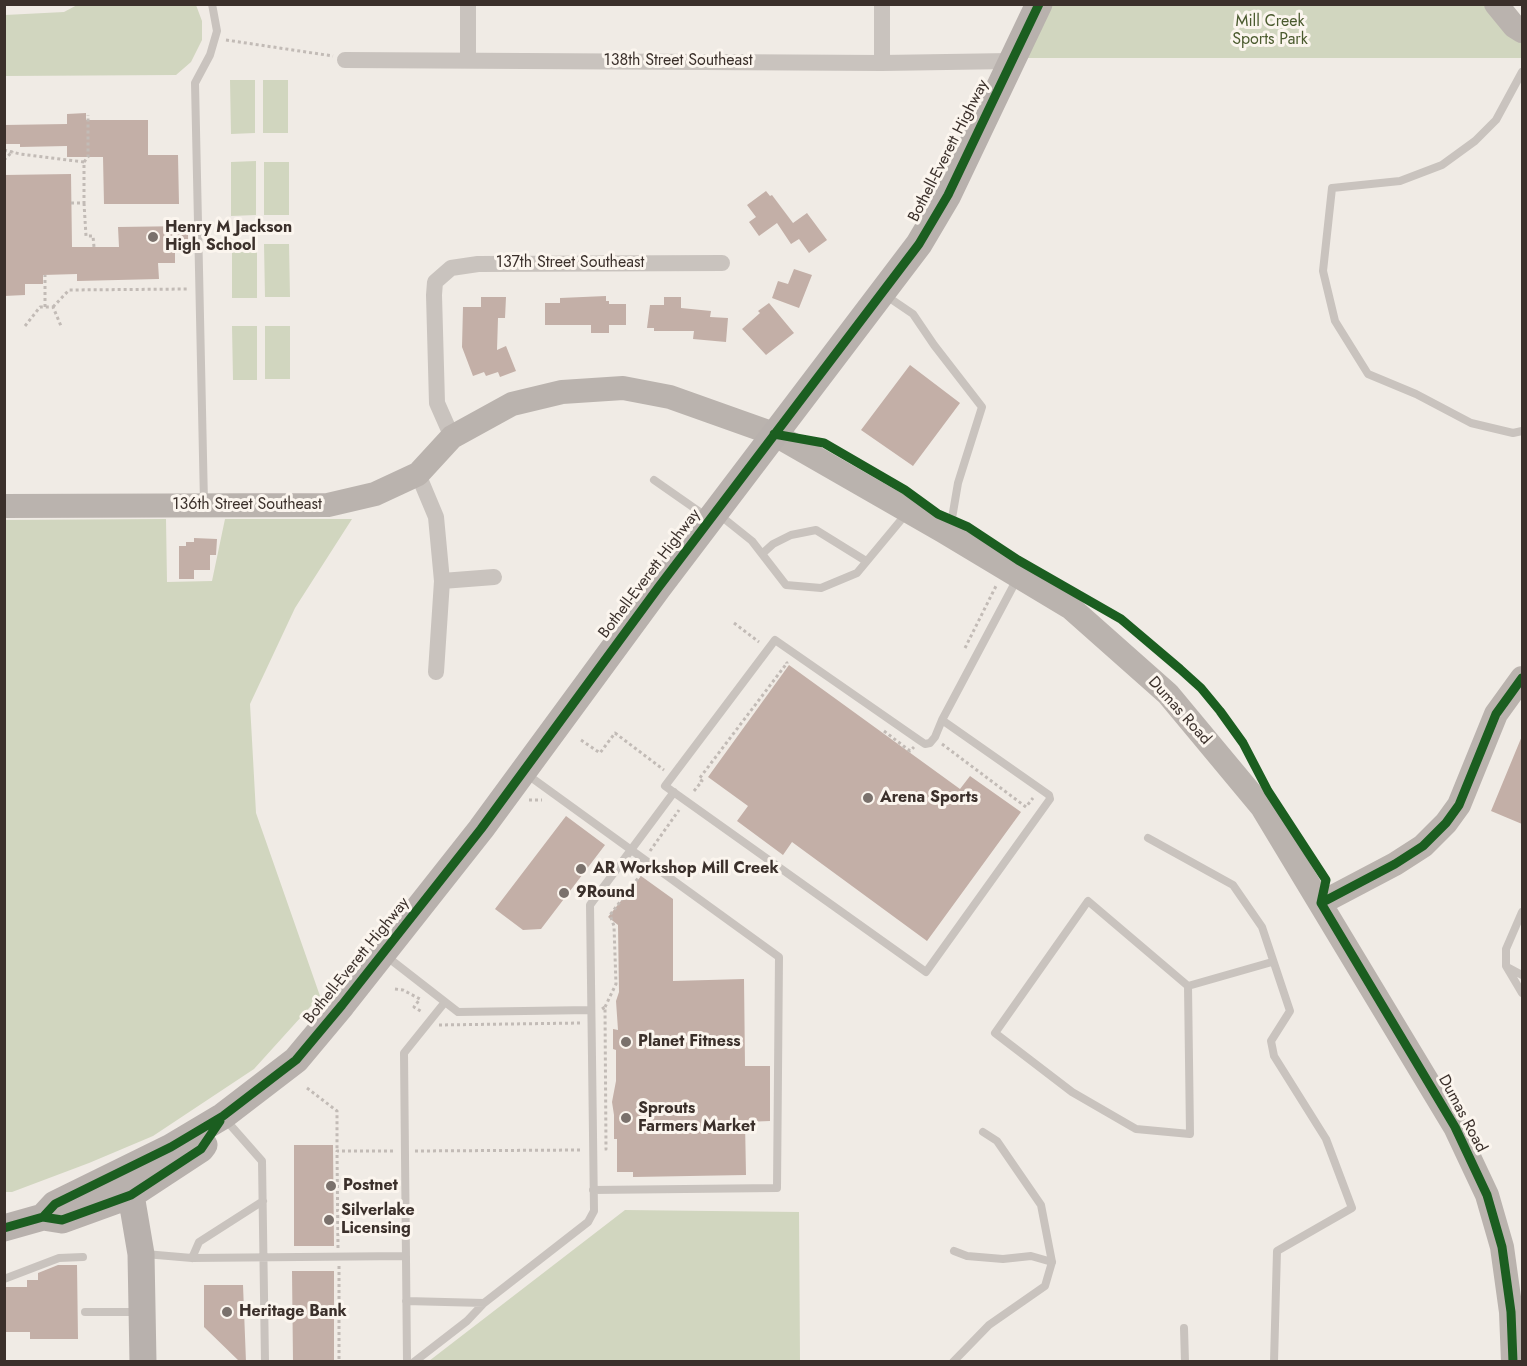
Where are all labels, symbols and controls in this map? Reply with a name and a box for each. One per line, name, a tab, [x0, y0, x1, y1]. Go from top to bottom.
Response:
park label: Mill Creek Sports Park	[1232, 12, 1308, 50]
street label: 138th Street Southeast	[603, 51, 753, 71]
street label: Bothell-Everett Highway	[905, 77, 993, 225]
place label: Henry M Jackson High School	[165, 218, 292, 256]
marker: Henry M Jackson High School	[146, 230, 160, 244]
street label: 137th Street Southeast	[496, 253, 644, 273]
street label: 136th Street Southeast	[172, 495, 322, 515]
street label: Bothell-Everett Highway	[595, 505, 705, 643]
street label: Dumas Road	[1143, 673, 1215, 749]
place label: Arena Sports	[880, 788, 978, 808]
marker: Arena Sports	[861, 791, 875, 805]
place label: AR Workshop Mill Creek	[593, 859, 779, 879]
marker: AR Workshop Mill Creek	[574, 862, 588, 876]
place label: 9Round	[576, 883, 635, 903]
marker: 9Round	[557, 886, 571, 900]
street label: Bothell-Everett Highway	[300, 894, 414, 1028]
place label: Planet Fitness	[638, 1032, 740, 1052]
marker: Planet Fitness	[619, 1035, 633, 1049]
street label: Dumas Road	[1434, 1072, 1490, 1156]
place label: Sprouts Farmers Market	[638, 1099, 755, 1137]
marker: Sprouts Farmers Market	[619, 1111, 633, 1125]
place label: Postnet	[343, 1176, 398, 1196]
marker: Postnet	[324, 1179, 338, 1193]
place label: Silverlake Licensing	[341, 1201, 415, 1239]
marker: Silverlake Licensing	[322, 1213, 336, 1227]
place label: Heritage Bank	[239, 1302, 347, 1322]
marker: Heritage Bank	[220, 1305, 234, 1319]

